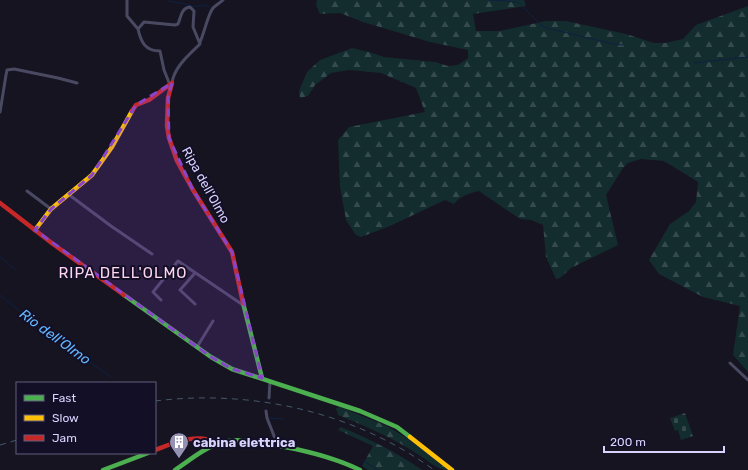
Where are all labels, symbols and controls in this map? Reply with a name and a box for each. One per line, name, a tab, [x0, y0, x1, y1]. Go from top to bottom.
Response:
street label: Ripa dell'Olmo	[179, 144, 233, 226]
district label: RIPA DELL'OLMO	[59, 264, 187, 282]
water label: Rio dell'Olmo	[16, 306, 94, 368]
legend	[16, 382, 156, 454]
text: Fast	[52, 391, 76, 405]
text: Slow	[52, 411, 79, 425]
scale bar	[604, 428, 724, 454]
text: Jam	[52, 431, 77, 445]
building icon: cabina elettrica	[168, 431, 190, 459]
place label: cabina elettrica	[193, 435, 295, 450]
text: 200 m	[610, 435, 646, 449]

